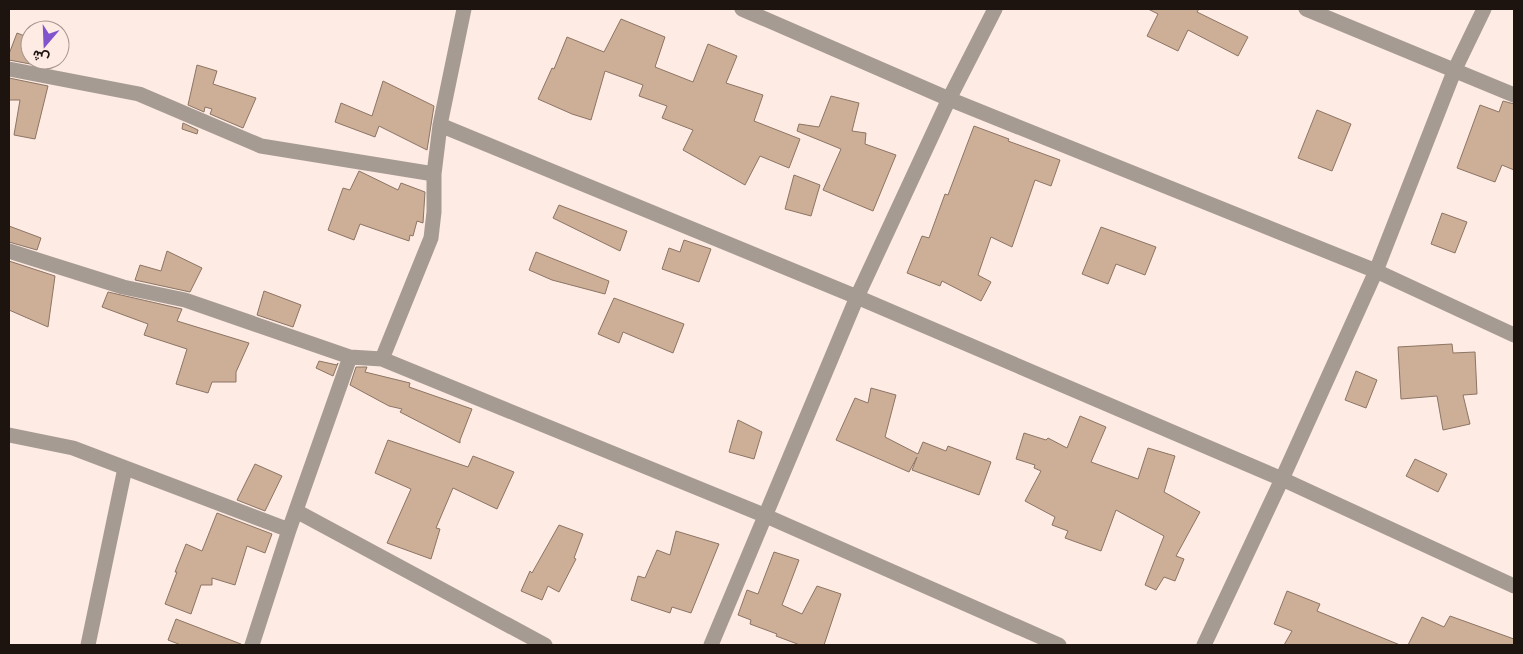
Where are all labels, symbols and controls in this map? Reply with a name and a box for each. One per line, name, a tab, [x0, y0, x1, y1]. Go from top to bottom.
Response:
north arrow	[20, 20, 70, 70]
text: ش	[30, 46, 52, 68]

